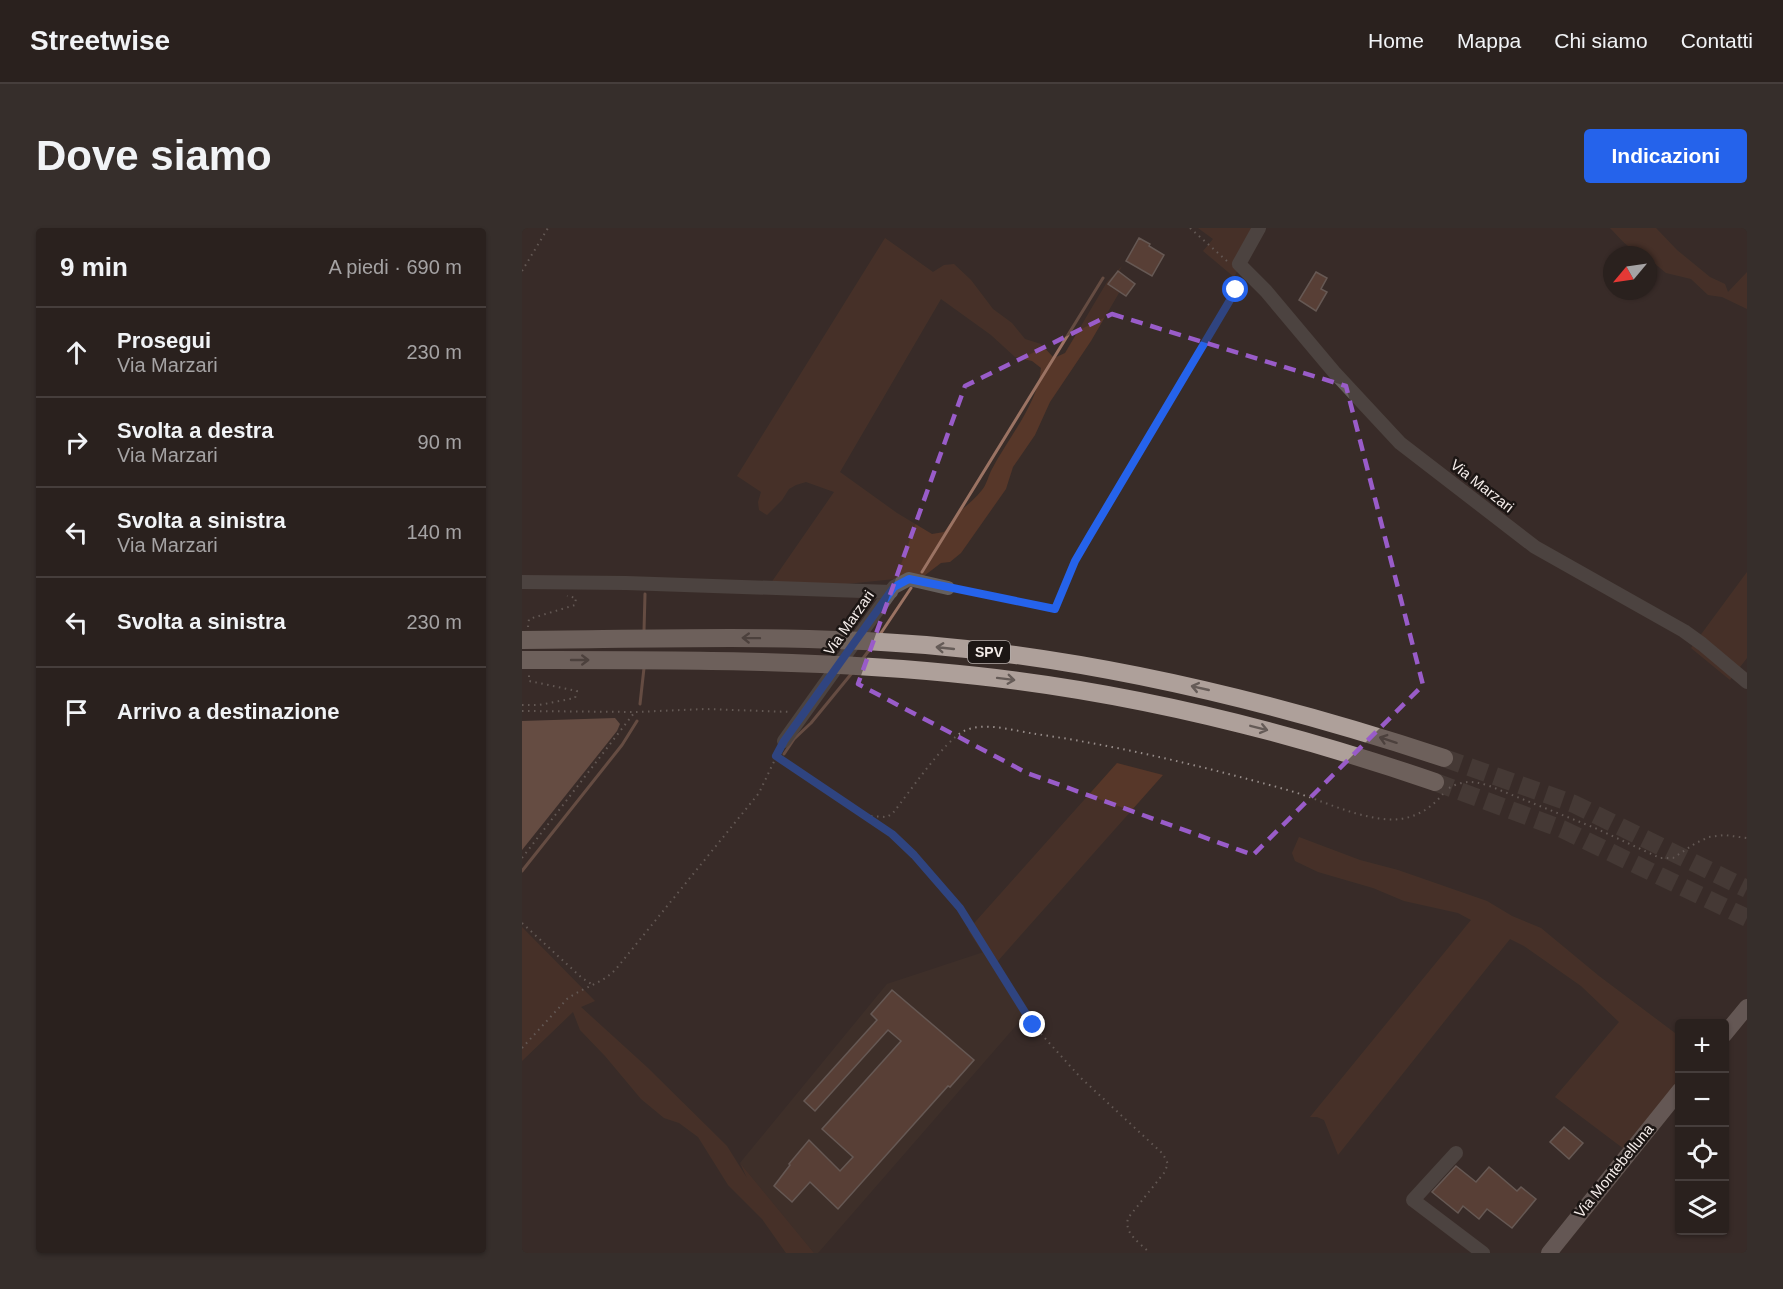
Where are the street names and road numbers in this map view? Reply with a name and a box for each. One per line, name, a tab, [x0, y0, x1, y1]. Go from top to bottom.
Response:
street label: Via Marzari	[1447, 456, 1517, 516]
street label: Via Marzari	[820, 587, 877, 659]
road number: SPV	[968, 641, 1010, 663]
street label: Via Montebelluna	[1571, 1120, 1657, 1221]

